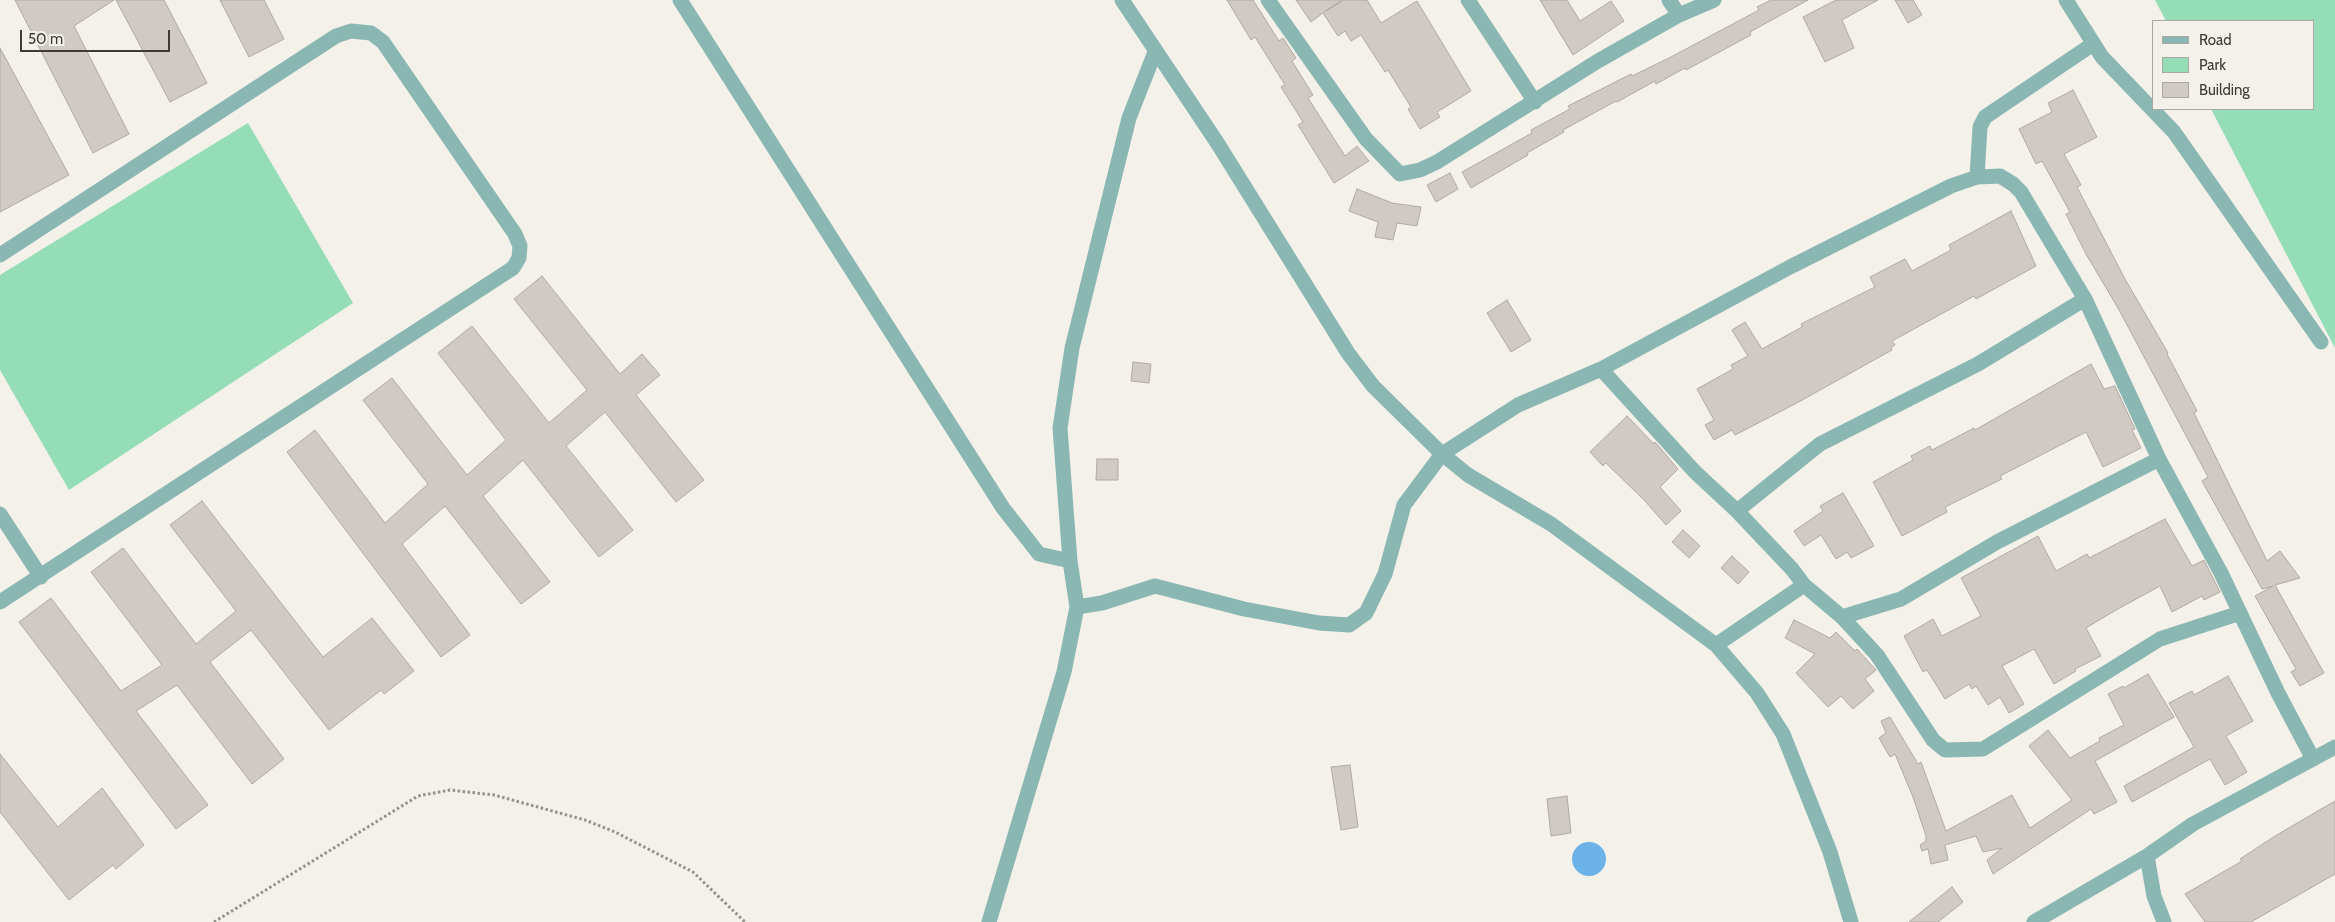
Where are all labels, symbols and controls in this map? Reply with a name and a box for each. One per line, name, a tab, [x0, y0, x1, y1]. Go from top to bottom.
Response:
scale bar	[22, 20, 172, 52]
legend	[2152, 20, 2315, 110]
text: 50 m	[28, 30, 63, 48]
text: Road	[2199, 31, 2232, 49]
text: Park	[2199, 56, 2226, 74]
text: Building	[2199, 81, 2250, 99]

